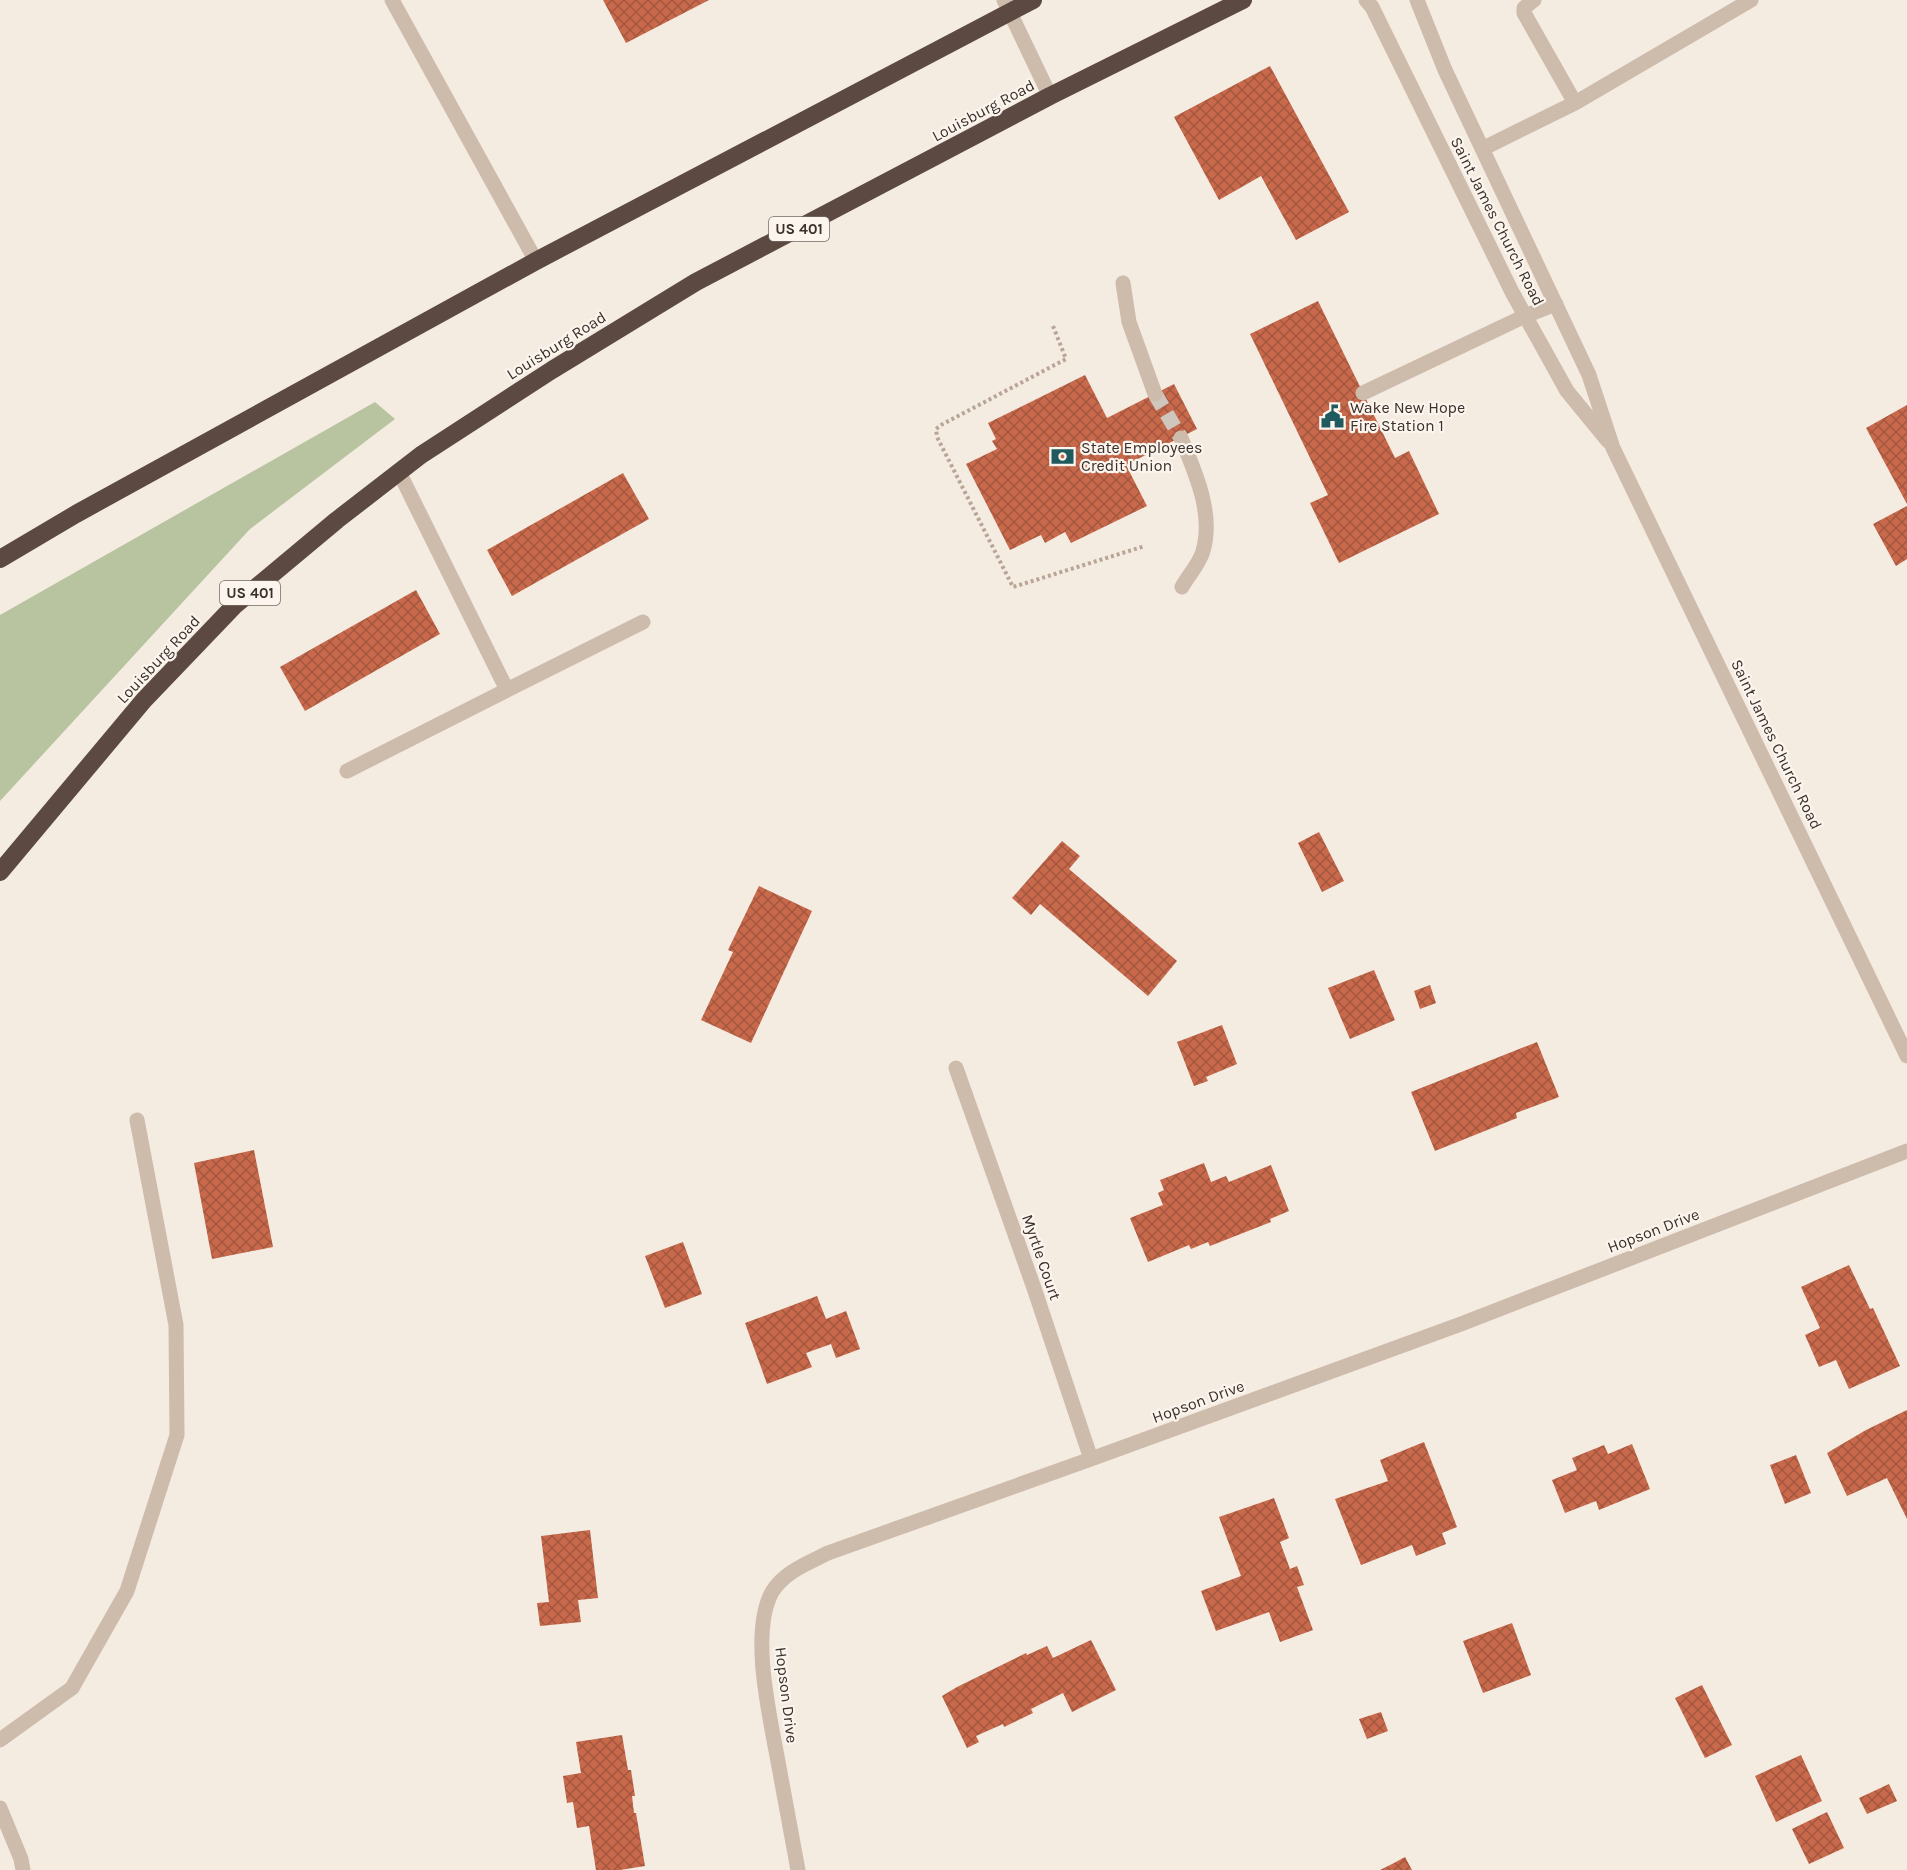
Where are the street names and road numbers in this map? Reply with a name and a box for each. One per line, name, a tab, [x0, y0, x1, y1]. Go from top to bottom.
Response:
street label: Louisburg Road	[929, 75, 1038, 145]
street label: Saint James Church Road	[1447, 134, 1548, 309]
road number: US 401	[769, 217, 829, 241]
street label: Louisburg Road	[503, 307, 609, 384]
road number: US 401	[220, 581, 280, 605]
street label: Louisburg Road	[113, 611, 204, 707]
street label: Saint James Church Road	[1727, 656, 1826, 832]
street label: Hopson Drive	[1605, 1204, 1702, 1257]
street label: Myrtle Court	[1018, 1212, 1065, 1302]
street label: Hopson Drive	[1149, 1376, 1247, 1427]
street label: Hopson Drive	[771, 1646, 802, 1744]

